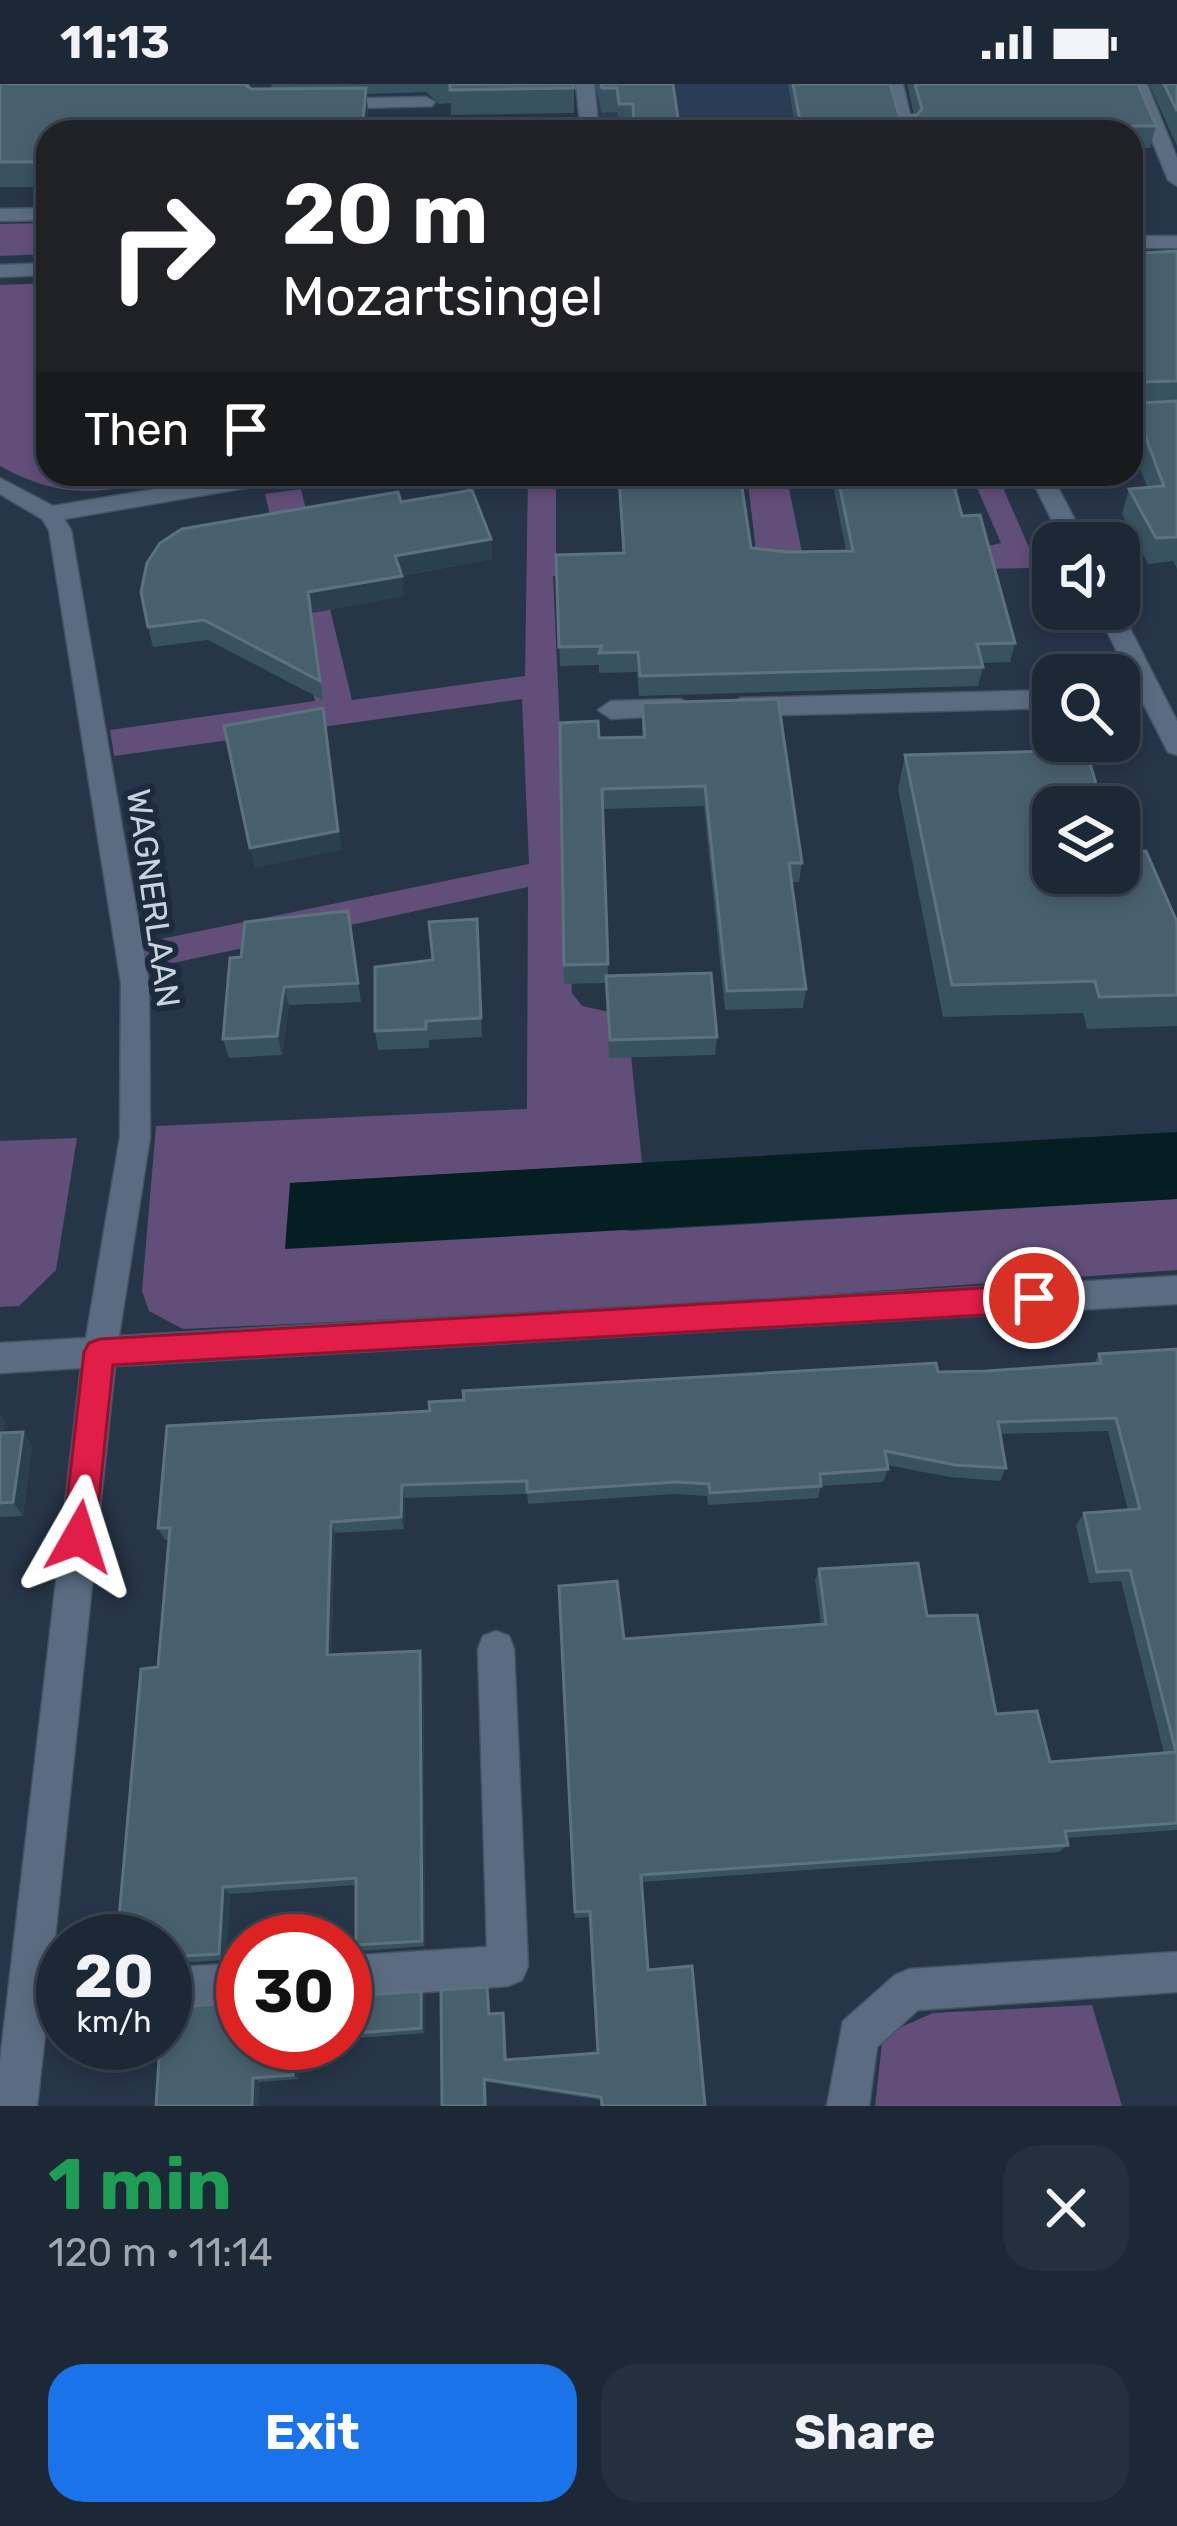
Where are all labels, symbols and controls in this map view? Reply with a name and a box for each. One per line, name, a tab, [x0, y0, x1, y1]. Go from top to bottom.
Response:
text: 11:13	[60, 16, 170, 69]
text: 20 m	[282, 164, 489, 264]
icon: right	[84, 168, 240, 324]
text: Mozartsingel	[282, 265, 603, 329]
icon: arrive	[213, 396, 279, 462]
text: Then	[84, 403, 189, 456]
map controls	[1032, 522, 1140, 894]
button: sound	[1032, 522, 1140, 630]
button: search	[1032, 654, 1140, 762]
street label: WAGNERLAAN	[119, 786, 188, 1010]
button: layers	[1032, 786, 1140, 894]
pin	[983, 1247, 1085, 1349]
icon: arrive	[1001, 1265, 1067, 1331]
position arrow	[16, 1474, 142, 1600]
speed limit sign: 30	[216, 1914, 372, 2070]
text: 20	[74, 1941, 154, 2012]
text: km/h	[77, 2004, 151, 2040]
text: 1 min	[48, 2142, 232, 2227]
button: close	[1003, 2145, 1129, 2271]
text: 120 m · 11:14	[48, 2230, 273, 2276]
button: Exit	[48, 2364, 577, 2502]
button: Share	[601, 2364, 1129, 2502]

